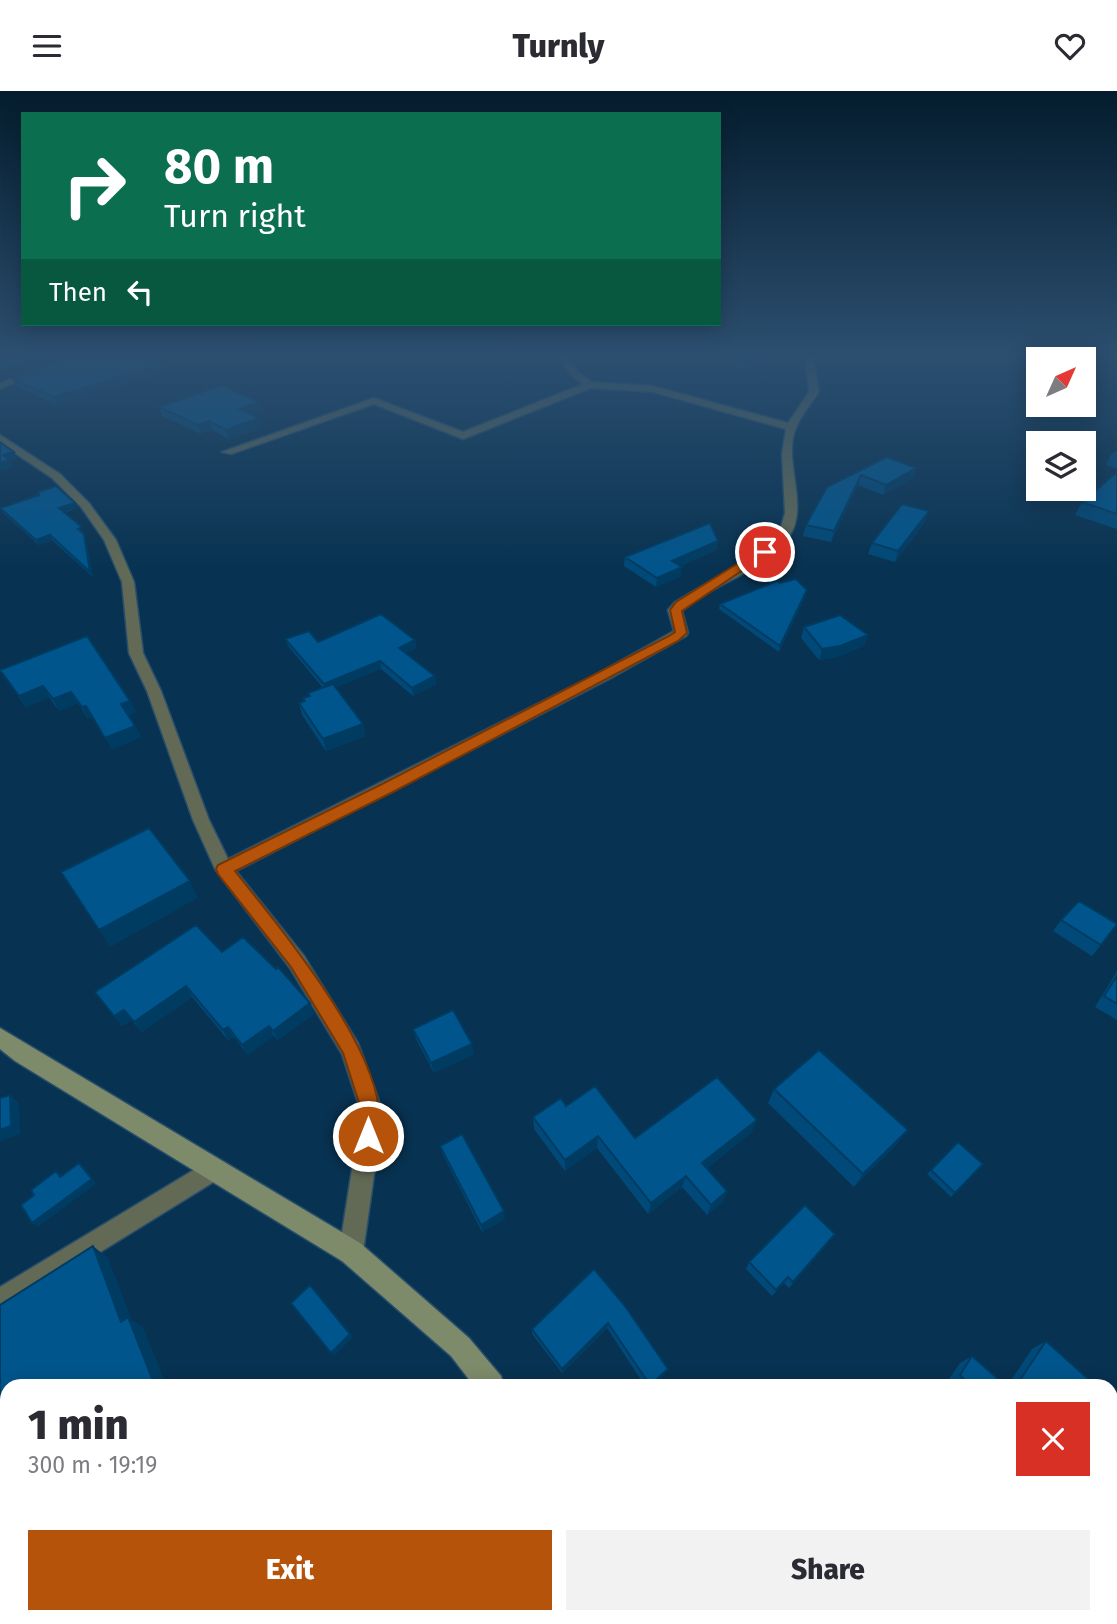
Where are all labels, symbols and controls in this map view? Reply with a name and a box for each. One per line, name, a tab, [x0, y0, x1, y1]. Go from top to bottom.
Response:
icon: menu	[28, 27, 66, 65]
text: Turnly	[513, 27, 604, 65]
icon: heart	[1051, 27, 1089, 65]
text: 80 m	[164, 137, 274, 196]
icon: right	[49, 140, 140, 231]
text: Turn right	[164, 197, 306, 235]
icon: left	[121, 273, 159, 311]
text: Then	[49, 277, 107, 308]
north arrow	[1026, 347, 1096, 417]
map controls	[1026, 347, 1096, 501]
button: layers	[1026, 431, 1096, 501]
pin	[735, 522, 795, 582]
icon: arrive	[746, 533, 784, 571]
position arrow	[331, 1099, 405, 1173]
text: 1 min	[28, 1400, 129, 1450]
button: close	[1016, 1402, 1090, 1476]
text: 300 m · 19:19	[28, 1451, 157, 1479]
button: Exit	[28, 1530, 552, 1610]
button: Share	[566, 1530, 1090, 1610]

